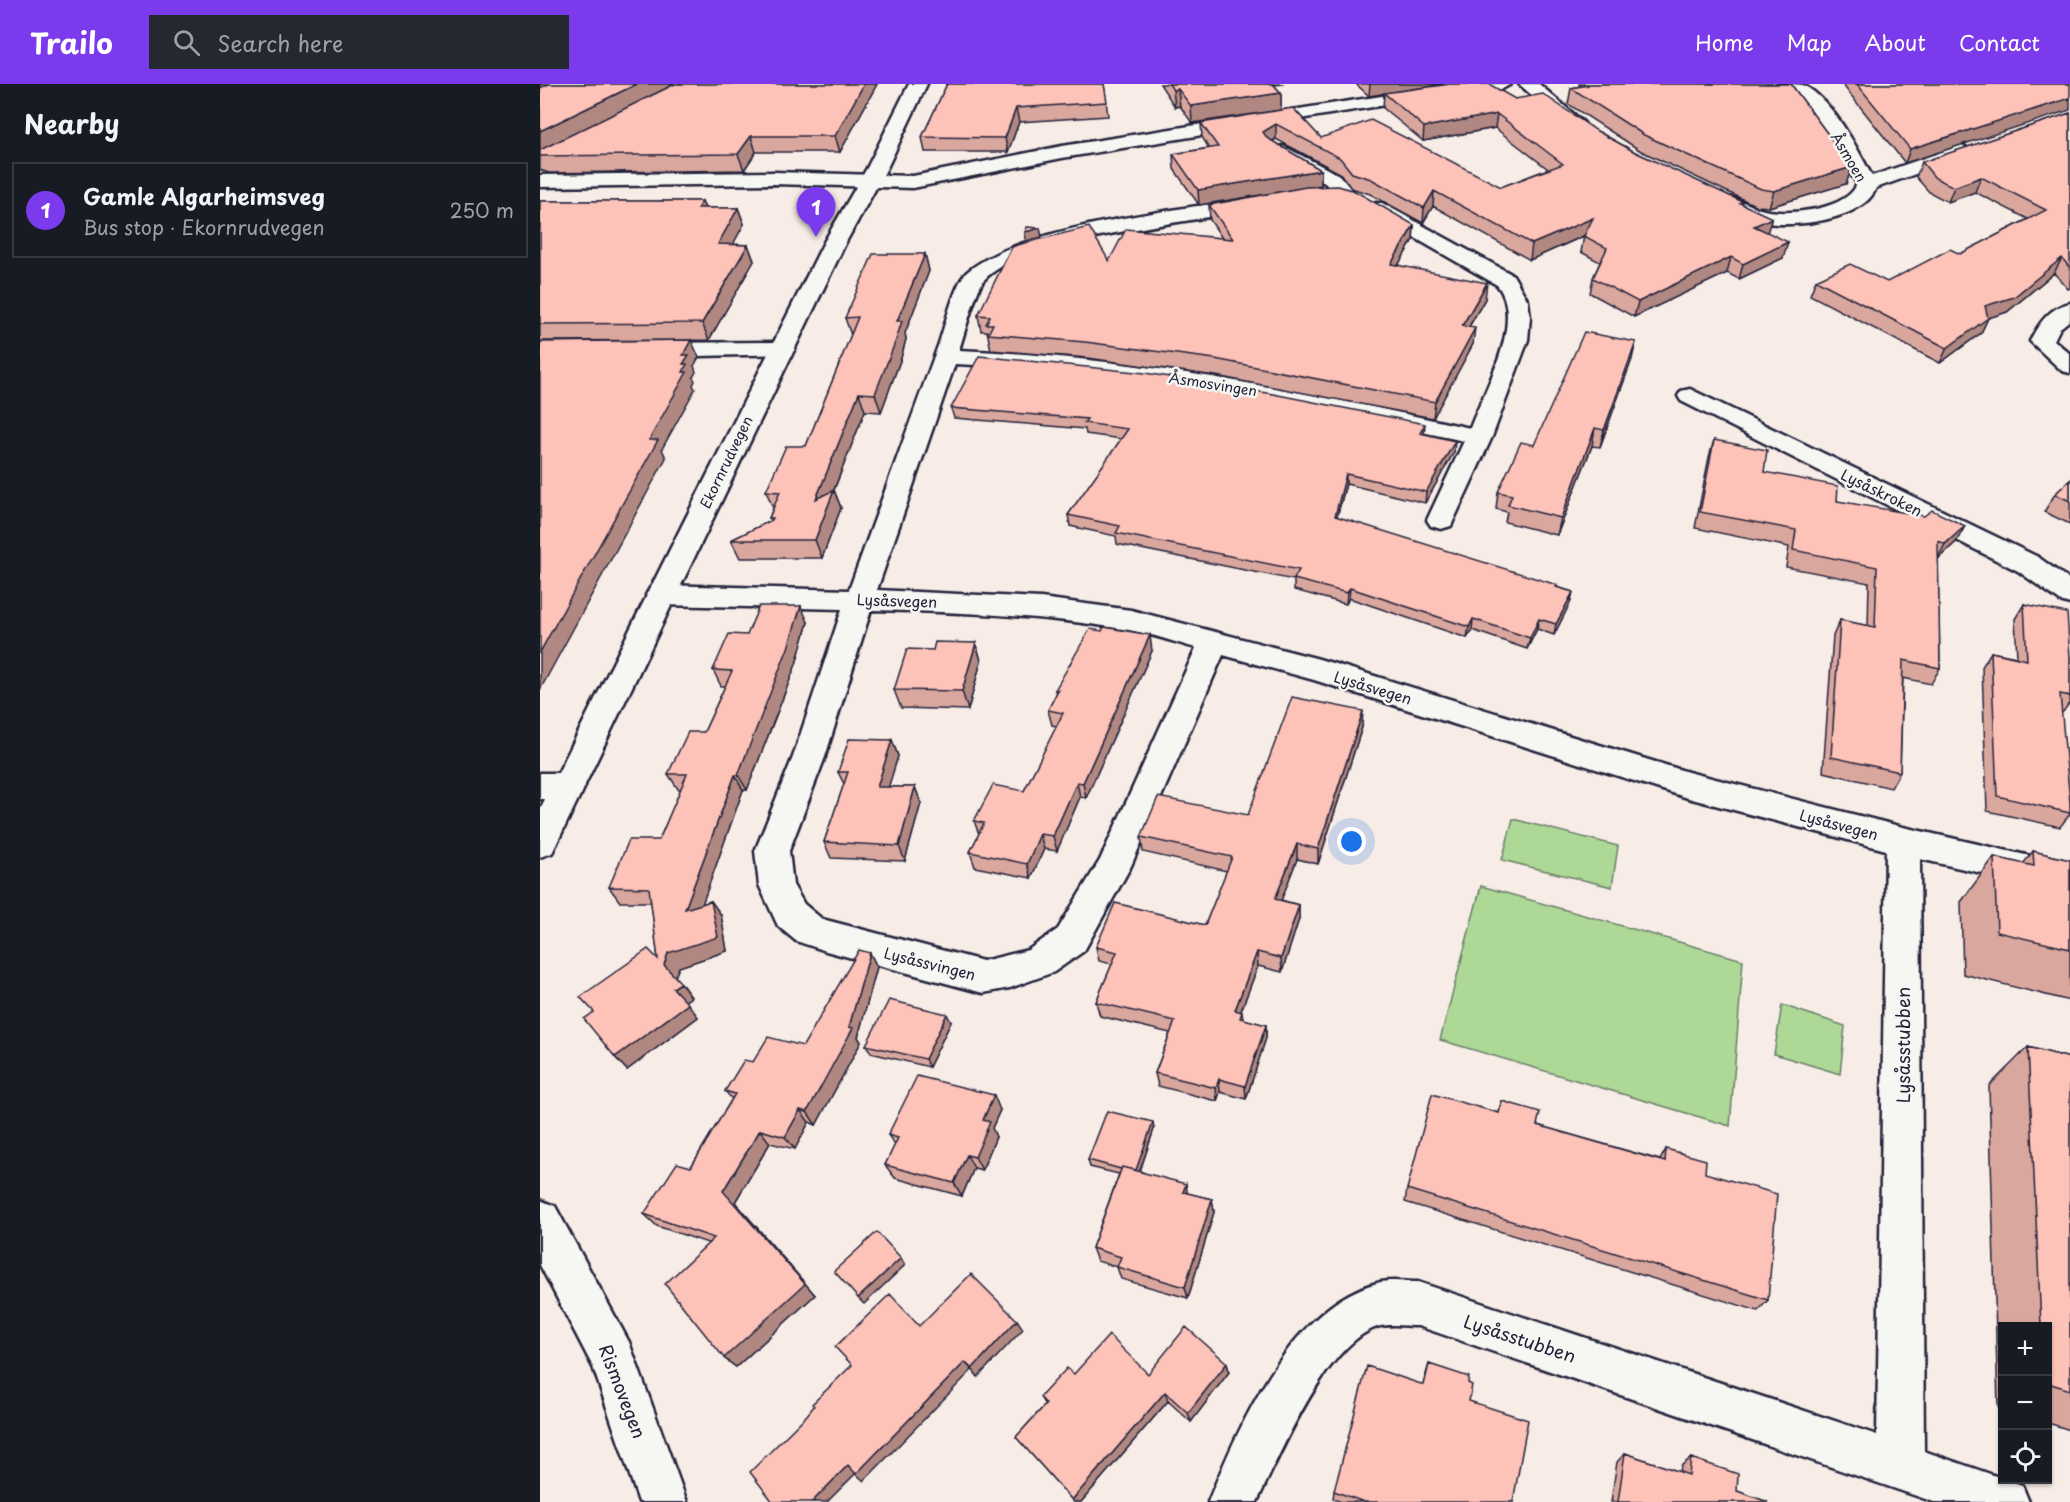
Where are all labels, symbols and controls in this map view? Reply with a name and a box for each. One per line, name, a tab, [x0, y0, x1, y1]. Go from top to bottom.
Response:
search box	[149, 15, 569, 69]
text: Trailo	[30, 21, 113, 64]
icon: search	[170, 26, 203, 59]
text: Search here	[218, 26, 343, 59]
text: Home	[1695, 26, 1754, 58]
text: Map	[1787, 26, 1832, 58]
text: About	[1865, 26, 1926, 58]
text: Contact	[1959, 26, 2040, 58]
text: Nearby	[24, 104, 119, 143]
street label: Åsmoen	[1826, 128, 1872, 186]
text: Gamle Algarheimsveg	[83, 179, 325, 212]
pin: 1	[796, 188, 836, 237]
text: 1	[41, 195, 50, 225]
text: 250 m	[450, 195, 514, 225]
text: Bus stop · Ekornrudvegen	[83, 212, 324, 242]
street label: Åsmosvingen	[1168, 367, 1258, 401]
street label: Ekornrudvegen	[694, 412, 758, 512]
street label: Lysåskroken	[1837, 462, 1927, 522]
street label: Lysåsvegen	[856, 587, 938, 613]
street label: Lysåsvegen	[1331, 664, 1415, 710]
street label: Lysåsvegen	[1797, 802, 1881, 846]
your location	[1337, 827, 1366, 856]
street label: Lysåssvingen	[882, 941, 978, 985]
street label: Lysåsstubben	[1889, 987, 1916, 1103]
street label: Lysåsstubben	[1460, 1307, 1580, 1369]
map controls	[1998, 1322, 2052, 1484]
button: +	[1998, 1322, 2052, 1376]
street label: Rismovegen	[593, 1340, 653, 1442]
button: −	[1998, 1376, 2052, 1430]
button: locate	[1998, 1430, 2052, 1484]

